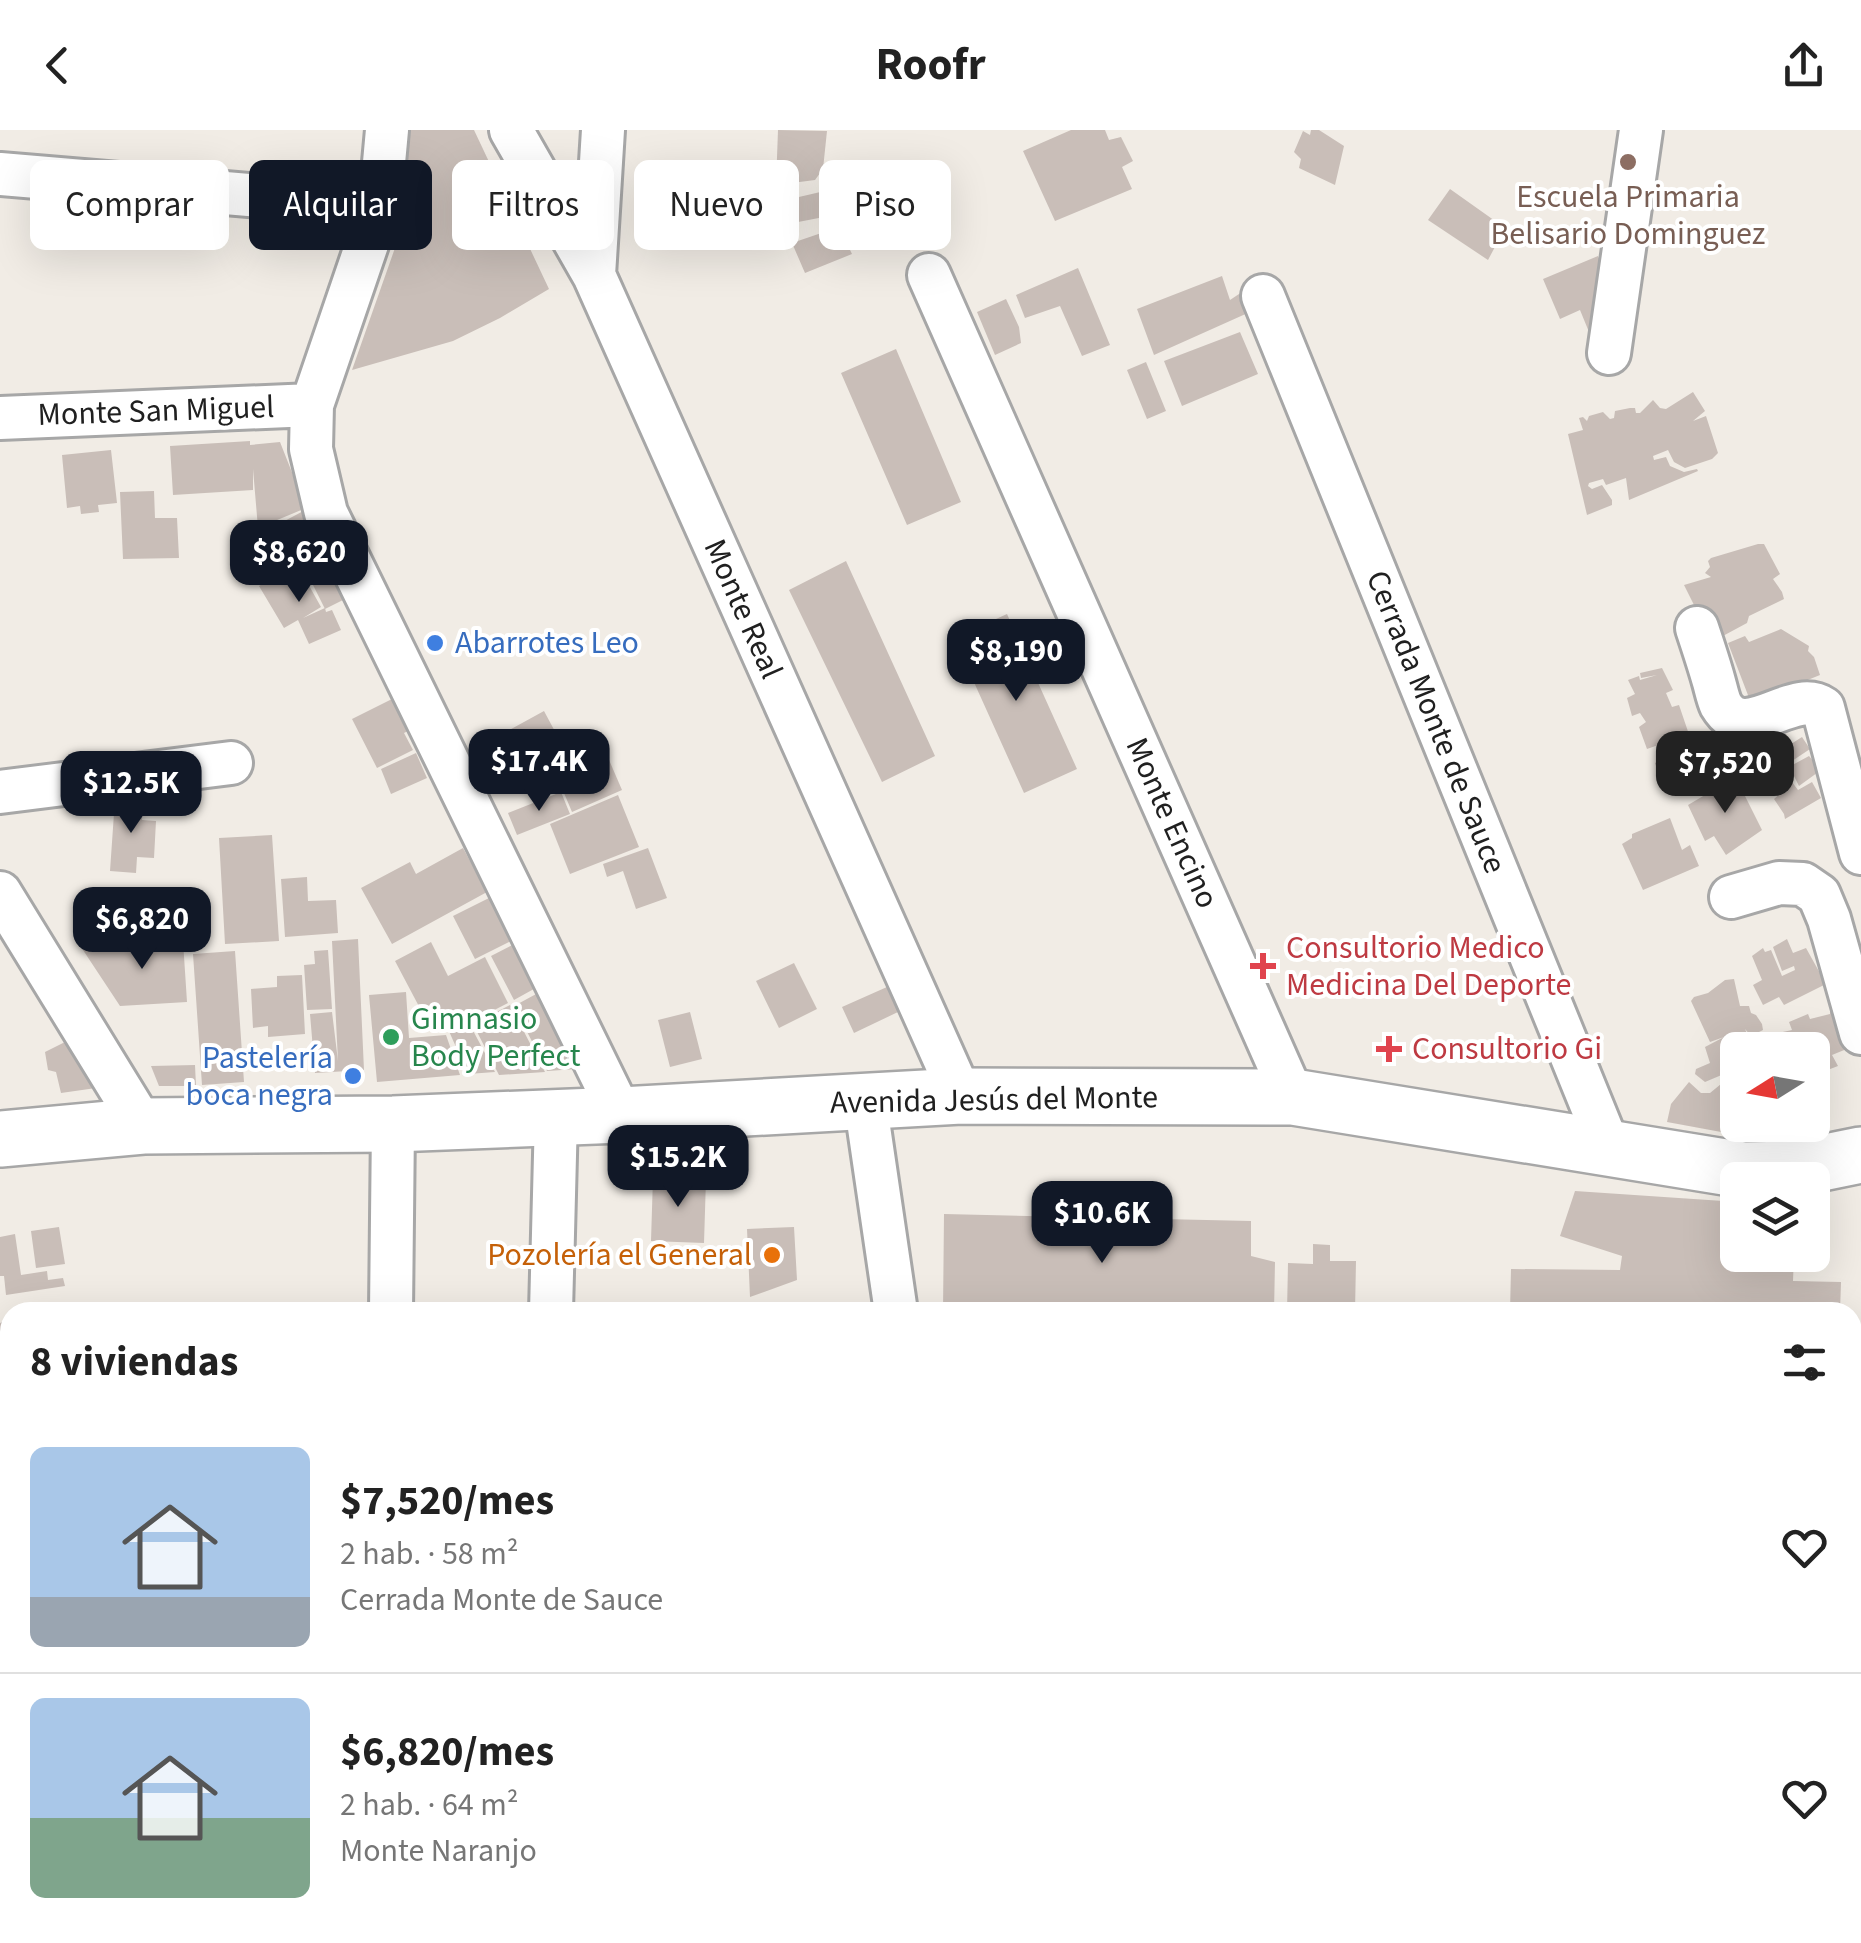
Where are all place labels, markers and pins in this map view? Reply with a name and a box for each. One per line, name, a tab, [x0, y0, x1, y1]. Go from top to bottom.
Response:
marker: Escuela Primaria Belisario Dominguez	[1617, 151, 1639, 173]
place label: Escuela Primaria Belisario Dominguez	[1491, 174, 1765, 257]
pin: $8,620	[218, 520, 380, 605]
pin: $8,190	[935, 619, 1097, 704]
place label: Abarrotes Leo	[455, 620, 639, 666]
marker: Abarrotes Leo	[424, 632, 446, 654]
pin: $17.4K	[458, 729, 620, 814]
pin: $7,520	[1644, 731, 1806, 816]
pin: $12.5K	[50, 751, 212, 836]
pin: $6,820	[61, 887, 223, 972]
place label: Consultorio Medico Medicina Del Deporte	[1286, 925, 1571, 1008]
marker: Consultorio Medico Medicina Del Deporte	[1250, 953, 1276, 979]
place label: Gimnasio Body Perfect	[411, 996, 581, 1079]
marker: Gimnasio Body Perfect	[380, 1026, 402, 1048]
place label: Consultorio Gi	[1412, 1026, 1602, 1072]
place label: Pastelería boca negra	[186, 1035, 333, 1118]
marker: Consultorio Gi	[1376, 1036, 1402, 1062]
marker: Pastelería boca negra	[342, 1065, 364, 1087]
pin: $15.2K	[597, 1125, 759, 1210]
pin: $10.6K	[1021, 1181, 1183, 1266]
place label: Pozolería el General	[487, 1232, 752, 1278]
marker: Pozolería el General	[761, 1244, 783, 1266]

